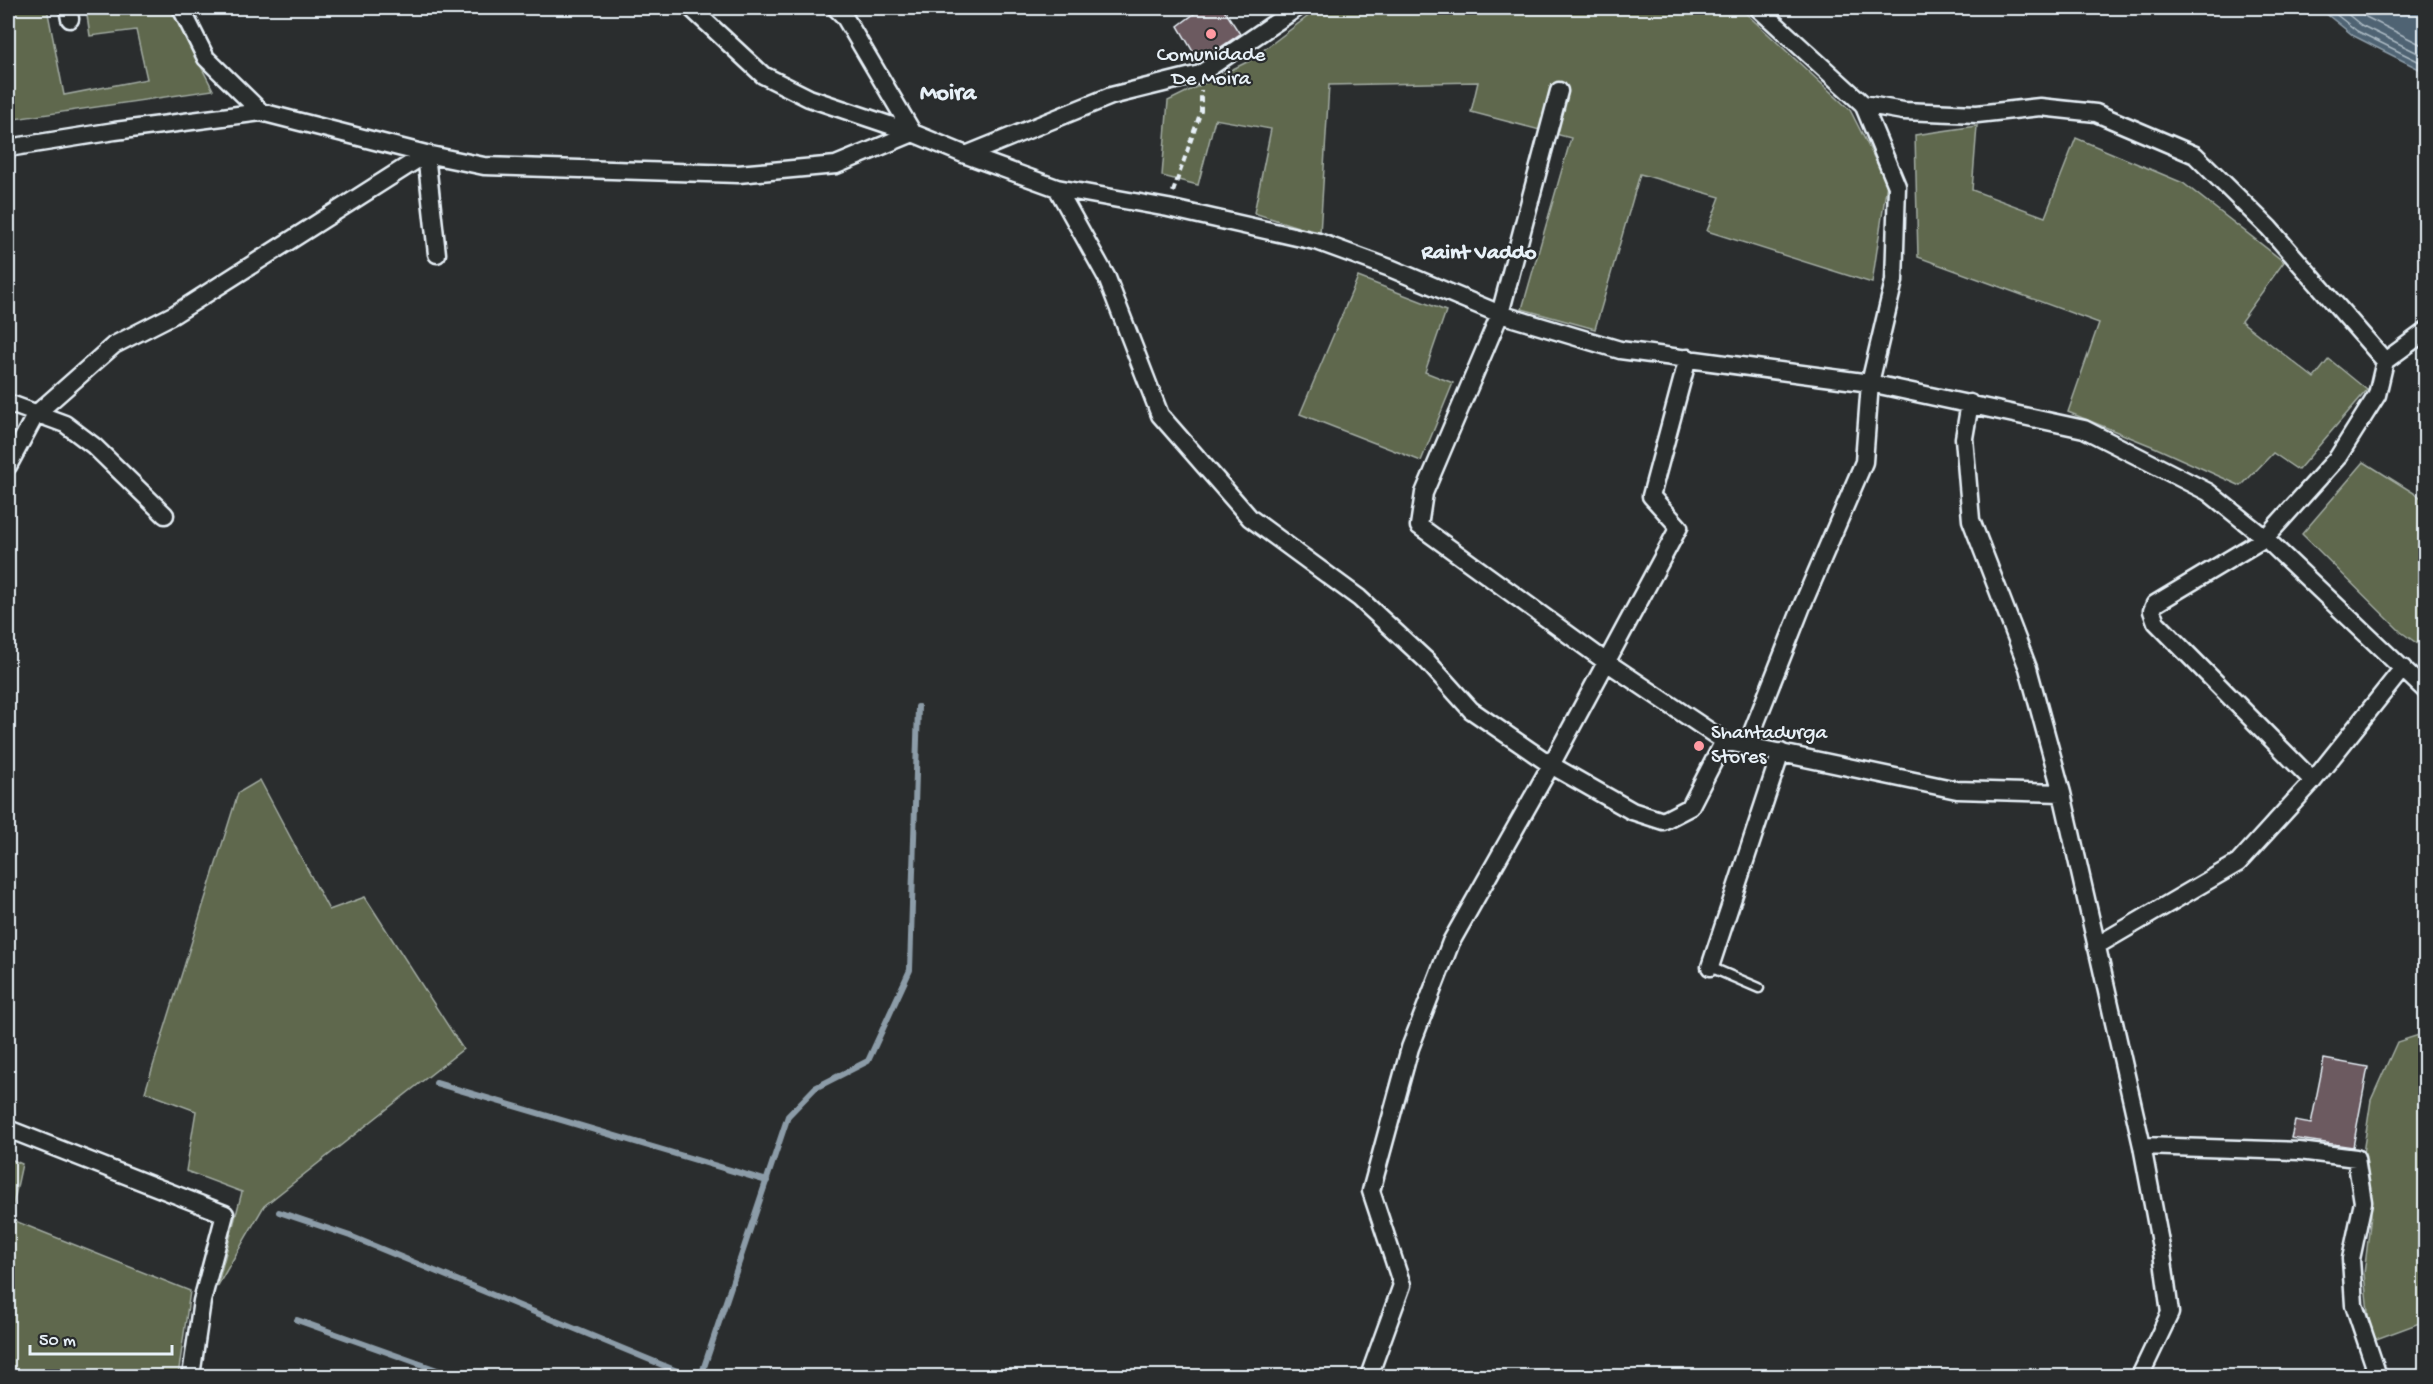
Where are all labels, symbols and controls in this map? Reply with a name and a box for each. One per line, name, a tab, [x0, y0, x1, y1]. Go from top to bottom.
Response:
marker: Comunidade De Moira	[1204, 27, 1218, 41]
place label: Comunidade De Moira	[1157, 44, 1266, 93]
district label: Moira	[920, 80, 978, 109]
district label: Raint Vaddo	[1421, 241, 1537, 267]
place label: Shantadurga Stores	[1711, 722, 1828, 771]
marker: Shantadurga Stores	[1692, 739, 1706, 753]
scale bar	[30, 1318, 172, 1356]
text: 50 m	[39, 1331, 76, 1352]

